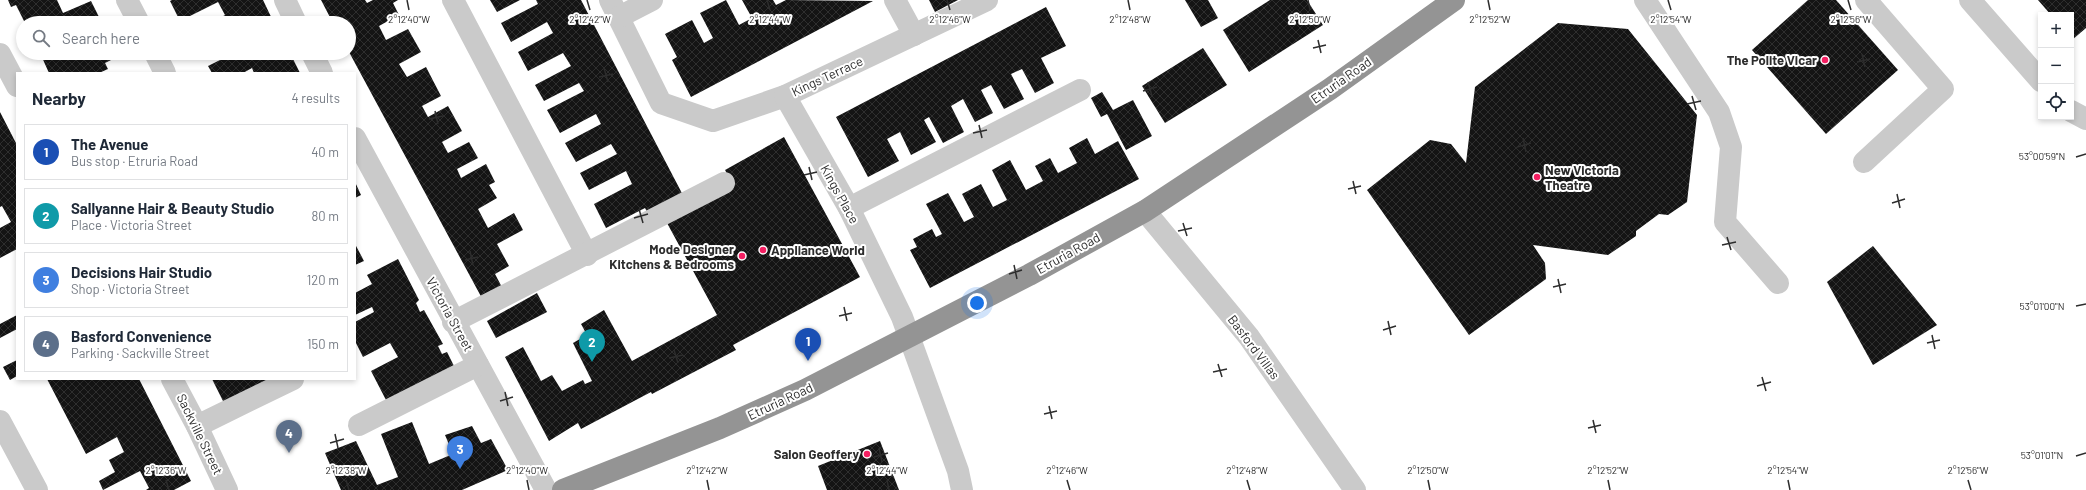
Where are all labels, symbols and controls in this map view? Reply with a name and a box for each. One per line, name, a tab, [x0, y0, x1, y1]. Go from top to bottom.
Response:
map controls	[2038, 12, 2074, 120]
button: +	[2038, 12, 2074, 48]
text: 2°12'40"W	[388, 13, 430, 25]
text: 2°12'42"W	[569, 13, 611, 25]
text: 2°12'44"W	[749, 13, 791, 25]
text: 2°12'46"W	[929, 13, 971, 25]
text: 2°12'48"W	[1109, 13, 1151, 25]
text: 2°12'50"W	[1289, 13, 1331, 25]
text: 2°12'52"W	[1469, 13, 1511, 25]
text: 2°12'54"W	[1650, 13, 1692, 25]
text: 2°12'56"W	[1830, 13, 1872, 25]
search box	[16, 16, 356, 60]
icon: search	[30, 27, 52, 49]
text: Search here	[62, 29, 140, 47]
button: −	[2038, 48, 2074, 84]
street label: Kings Terrace	[789, 52, 865, 100]
place label: The Polite Vicar	[1727, 52, 1817, 68]
street label: Etruria Road	[1308, 53, 1374, 107]
marker: The Polite Vicar	[1820, 55, 1830, 65]
button: locate	[2038, 84, 2074, 120]
text: Nearby	[32, 88, 86, 108]
text: 4 results	[292, 90, 340, 106]
text: The Avenue	[71, 135, 148, 153]
text: 1	[44, 144, 48, 160]
text: 40 m	[311, 144, 339, 160]
text: 53°00'59"N	[2019, 150, 2065, 162]
text: Bus stop · Etruria Road	[71, 153, 198, 169]
street label: Kings Place	[817, 162, 863, 226]
place label: New Victoria Theatre	[1545, 162, 1619, 193]
marker: New Victoria Theatre	[1532, 172, 1542, 182]
text: Sallyanne Hair & Beauty Studio	[71, 199, 274, 217]
text: 2	[42, 208, 50, 224]
text: 80 m	[312, 208, 339, 224]
text: Place · Victoria Street	[71, 217, 192, 233]
street label: Etruria Road	[1033, 229, 1103, 277]
place label: Mode Designer Kitchens & Bedrooms	[609, 241, 734, 272]
place label: Appliance World	[771, 242, 865, 258]
marker: Appliance World	[758, 245, 768, 255]
marker: Mode Designer Kitchens & Bedrooms	[737, 251, 747, 261]
text: Decisions Hair Studio	[71, 263, 212, 281]
text: 3	[42, 272, 50, 288]
text: 120 m	[307, 272, 339, 288]
street label: Victoria Street	[423, 274, 477, 354]
text: Shop · Victoria Street	[71, 281, 190, 297]
your location	[967, 293, 987, 313]
text: 53°01'00"N	[2020, 300, 2064, 312]
street label: Basford Villas	[1225, 312, 1283, 382]
text: Basford Convenience	[71, 327, 212, 345]
pin: 1	[795, 328, 821, 361]
pin: 2	[579, 329, 605, 362]
text: 4	[42, 336, 50, 352]
text: 150 m	[307, 336, 339, 352]
text: Parking · Sackville Street	[71, 345, 210, 361]
street label: Etruria Road	[745, 379, 815, 423]
street label: Sackville Street	[174, 391, 226, 477]
pin: 4	[276, 420, 302, 453]
pin: 3	[447, 436, 473, 469]
place label: Salon Geoffery	[774, 446, 859, 462]
marker: Salon Geoffery	[862, 449, 872, 459]
text: 53°01'01"N	[2021, 449, 2063, 461]
text: 2°12'36"W	[145, 464, 187, 476]
text: 2°12'38"W	[325, 464, 367, 476]
text: 2°12'40"W	[506, 464, 548, 476]
text: 2°12'42"W	[686, 464, 728, 476]
text: 2°12'44"W	[866, 464, 908, 476]
text: 2°12'46"W	[1046, 464, 1088, 476]
text: 2°12'48"W	[1226, 464, 1268, 476]
text: 2°12'50"W	[1407, 464, 1449, 476]
text: 2°12'52"W	[1587, 464, 1629, 476]
text: 2°12'54"W	[1767, 464, 1809, 476]
text: 2°12'56"W	[1947, 464, 1989, 476]

